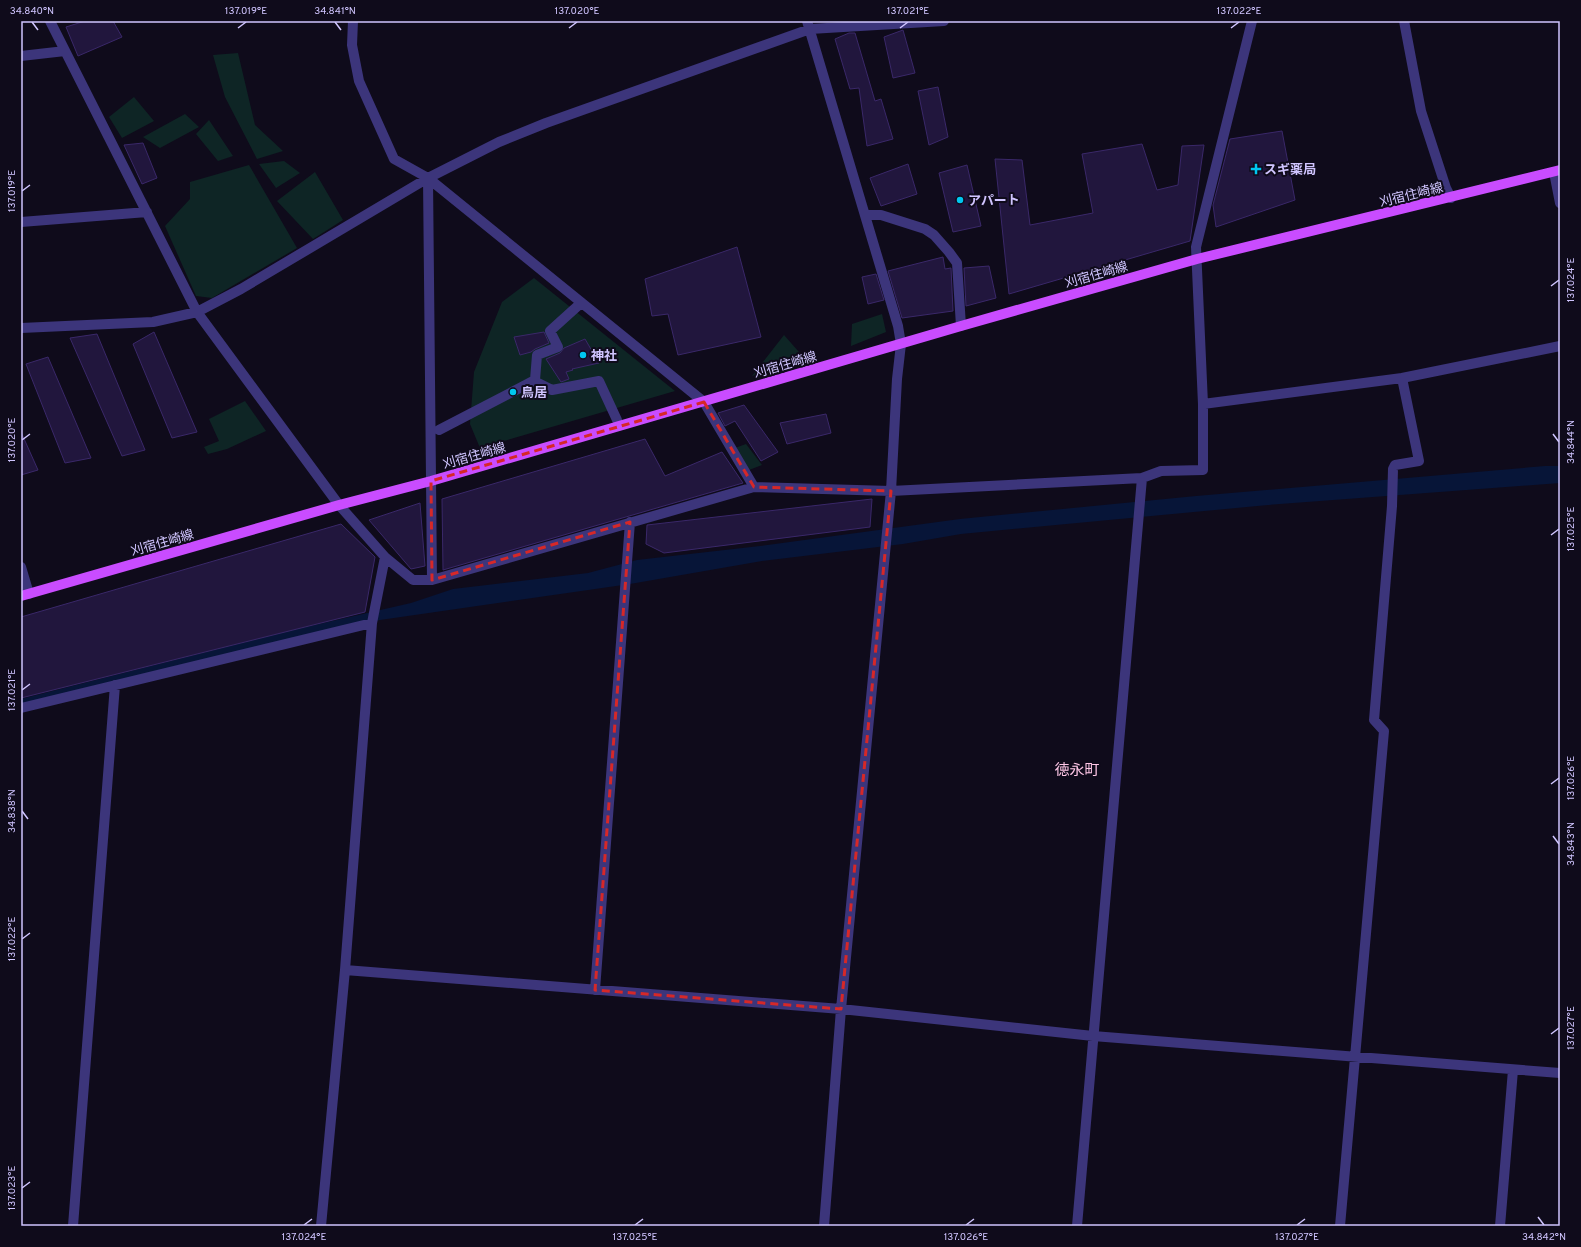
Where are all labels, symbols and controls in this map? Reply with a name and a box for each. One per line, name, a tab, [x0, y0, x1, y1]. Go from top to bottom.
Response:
text: 34.840°N	[10, 5, 54, 18]
text: 137.019°E	[225, 5, 267, 18]
text: 34.841°N	[314, 5, 356, 18]
text: 137.020°E	[554, 5, 600, 18]
text: 137.021°E	[887, 5, 929, 18]
text: 137.022°E	[1217, 5, 1261, 18]
place label: スギ薬局	[1264, 162, 1316, 179]
marker: スギ薬局	[1251, 164, 1261, 174]
text: 137.019°E	[6, 170, 19, 212]
street label: 刈宿住崎線	[1378, 179, 1445, 212]
place label: アパート	[968, 194, 1020, 210]
marker: アパート	[955, 195, 965, 205]
street label: 刈宿住崎線	[1063, 258, 1130, 293]
text: 137.024°E	[1565, 258, 1578, 302]
place label: 神社	[591, 348, 617, 365]
street label: 刈宿住崎線	[752, 348, 819, 383]
marker: 神社	[578, 350, 588, 360]
place label: 鳥居	[521, 385, 547, 402]
marker: 鳥居	[508, 387, 518, 397]
text: 137.020°E	[6, 417, 19, 463]
text: 34.844°N	[1565, 420, 1578, 464]
street label: 刈宿住崎線	[441, 439, 508, 474]
text: 137.025°E	[1565, 507, 1578, 551]
street label: 刈宿住崎線	[129, 526, 196, 561]
text: 137.021°E	[6, 669, 19, 711]
text: 137.026°E	[1565, 756, 1578, 800]
district label: 徳永町	[1054, 762, 1100, 781]
text: 34.838°N	[6, 789, 19, 833]
text: 34.843°N	[1565, 822, 1578, 866]
text: 137.022°E	[6, 917, 19, 961]
text: 137.027°E	[1565, 1006, 1578, 1050]
text: 137.023°E	[6, 1166, 19, 1210]
text: 137.024°E	[282, 1231, 326, 1244]
text: 137.025°E	[613, 1231, 657, 1244]
text: 137.026°E	[944, 1231, 988, 1244]
text: 137.027°E	[1275, 1231, 1319, 1244]
text: 34.842°N	[1522, 1231, 1566, 1244]

